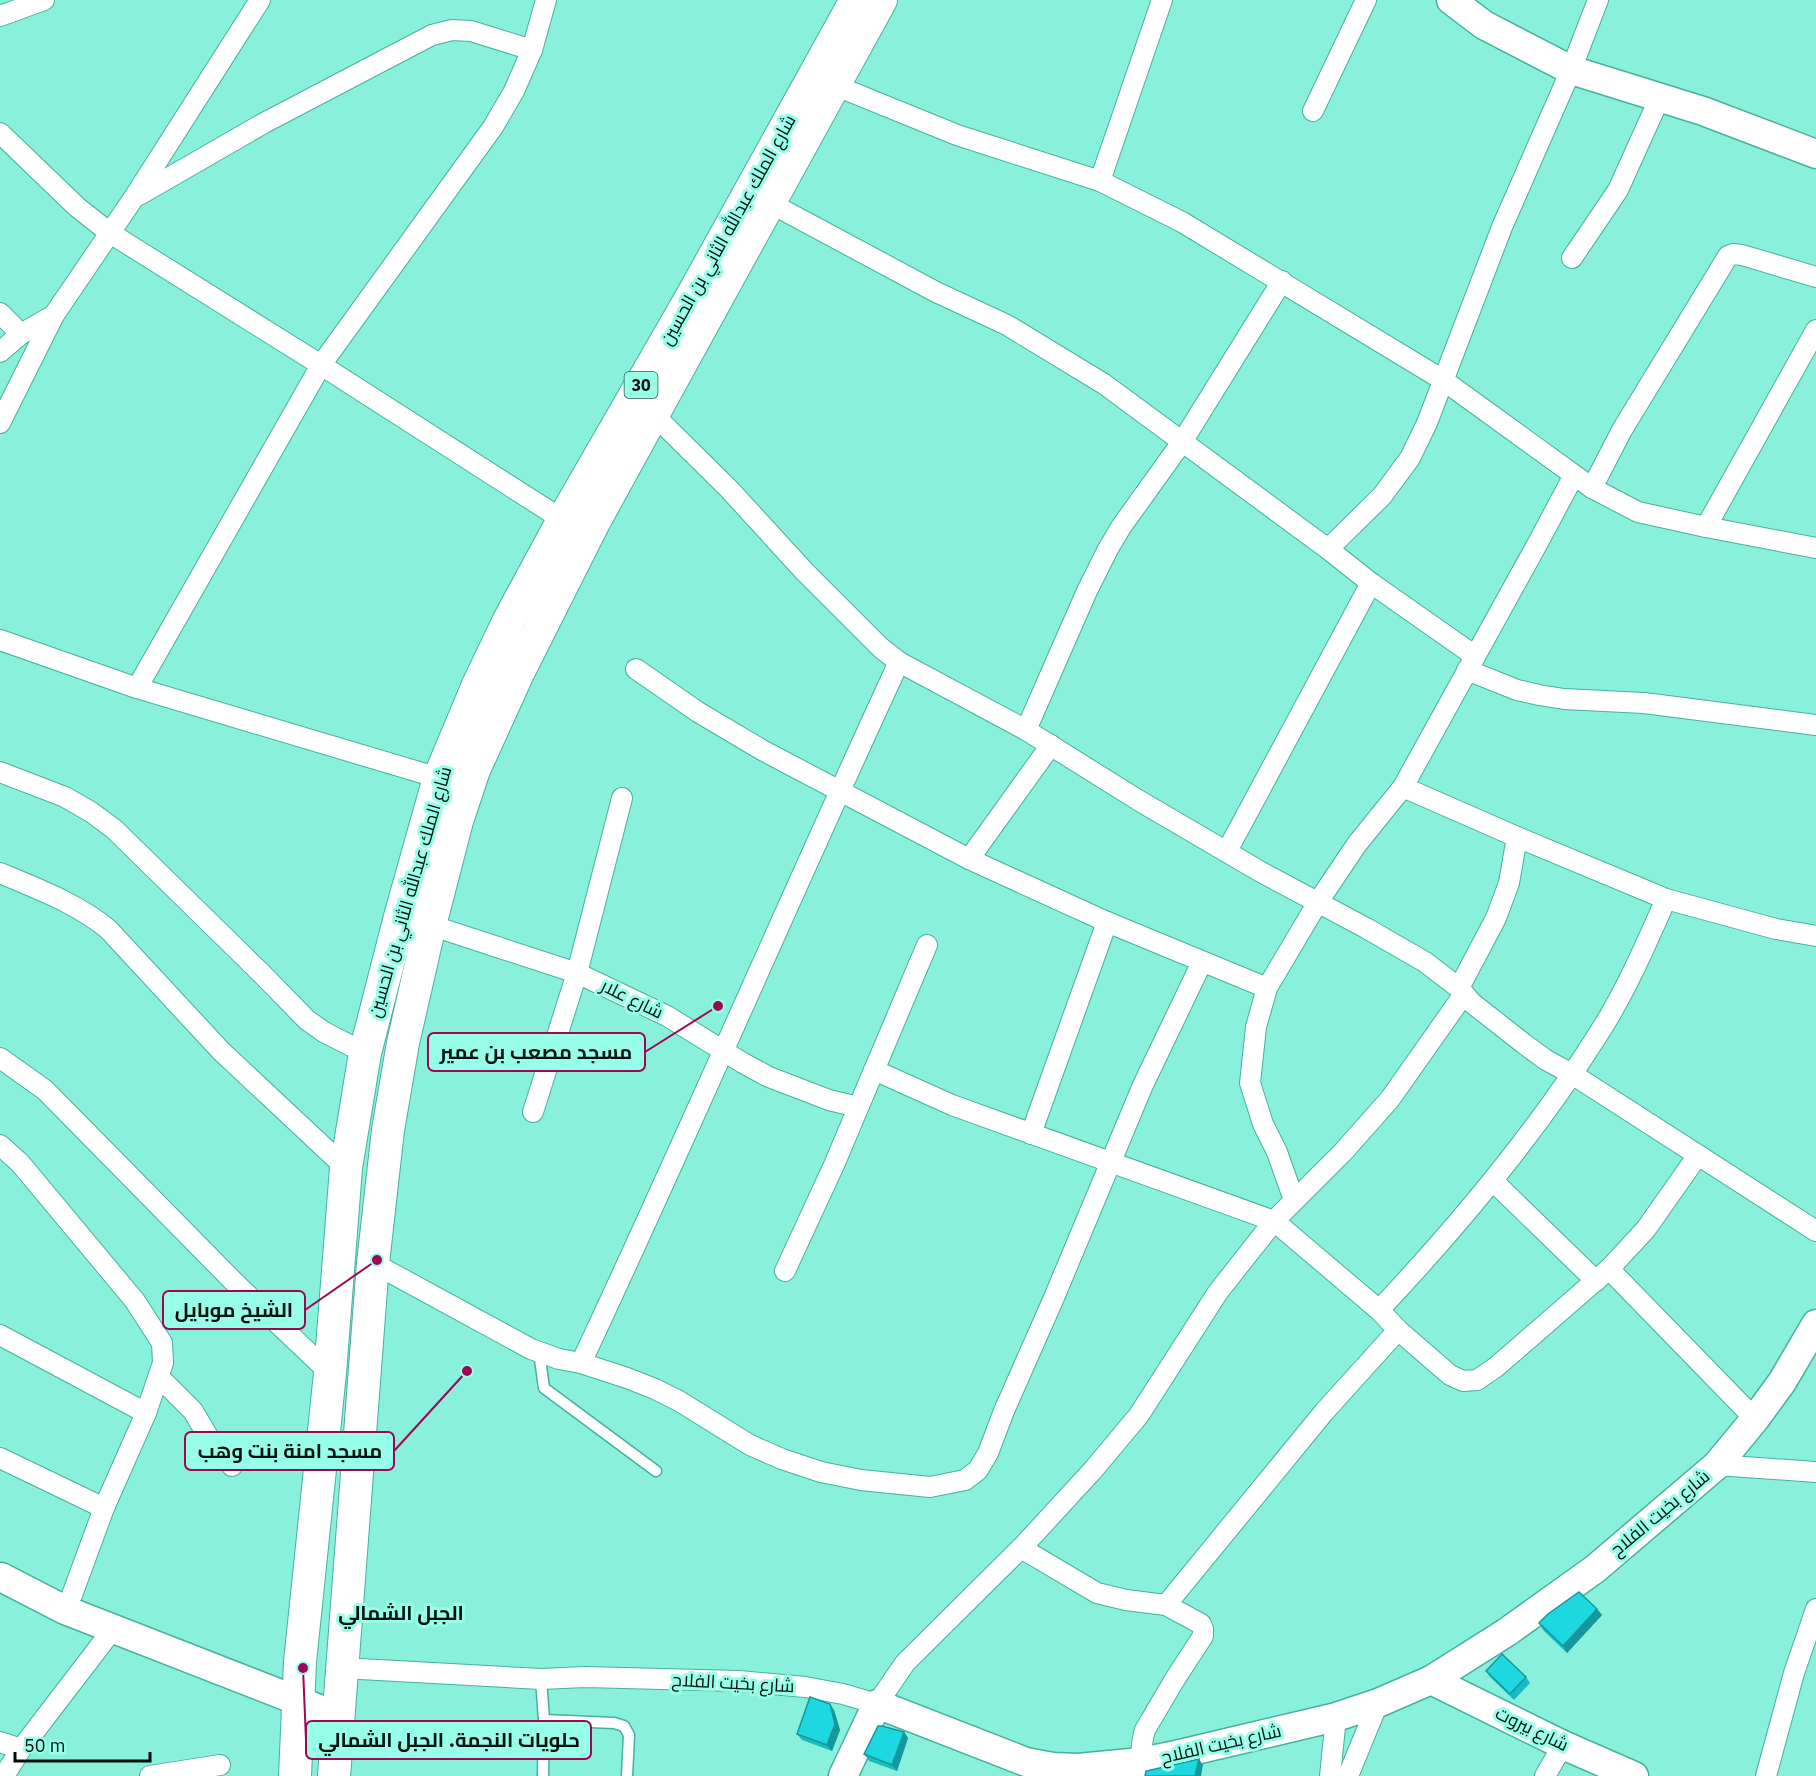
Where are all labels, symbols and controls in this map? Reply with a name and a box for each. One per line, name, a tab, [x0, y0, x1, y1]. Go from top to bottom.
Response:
street label: شارع الملك عبدالله الثاني بن الحسين	[654, 110, 803, 351]
road number: 30	[624, 372, 658, 398]
street label: شارع الملك عبدالله الثاني بن الحسين	[363, 764, 459, 1021]
street label: شارع علار	[596, 973, 667, 1024]
callout: مسجد مصعب بن عمير	[428, 1033, 645, 1071]
text: مسجد مصعب بن عمير	[439, 1038, 632, 1065]
callout: الشيخ موبايل	[163, 1291, 305, 1329]
text: الشيخ موبايل	[175, 1296, 293, 1324]
callout: مسجد امنة بنت وهب	[185, 1432, 394, 1470]
text: مسجد امنة بنت وهب	[198, 1437, 382, 1464]
street label: شارع بخيت الفلاح	[1605, 1464, 1715, 1562]
district label: الجبل الشمالي	[338, 1599, 464, 1629]
street label: شارع بخيت الفلاح	[671, 1668, 795, 1698]
street label: شارع بيروت	[1491, 1701, 1573, 1757]
street label: شارع بخيت الفلاح	[1158, 1718, 1284, 1770]
callout: حلويات النجمة. الجبل الشمالي	[306, 1721, 591, 1759]
scale bar	[15, 1725, 150, 1763]
text: حلويات النجمة. الجبل الشمالي	[318, 1726, 580, 1756]
text: 50 m	[24, 1734, 66, 1757]

